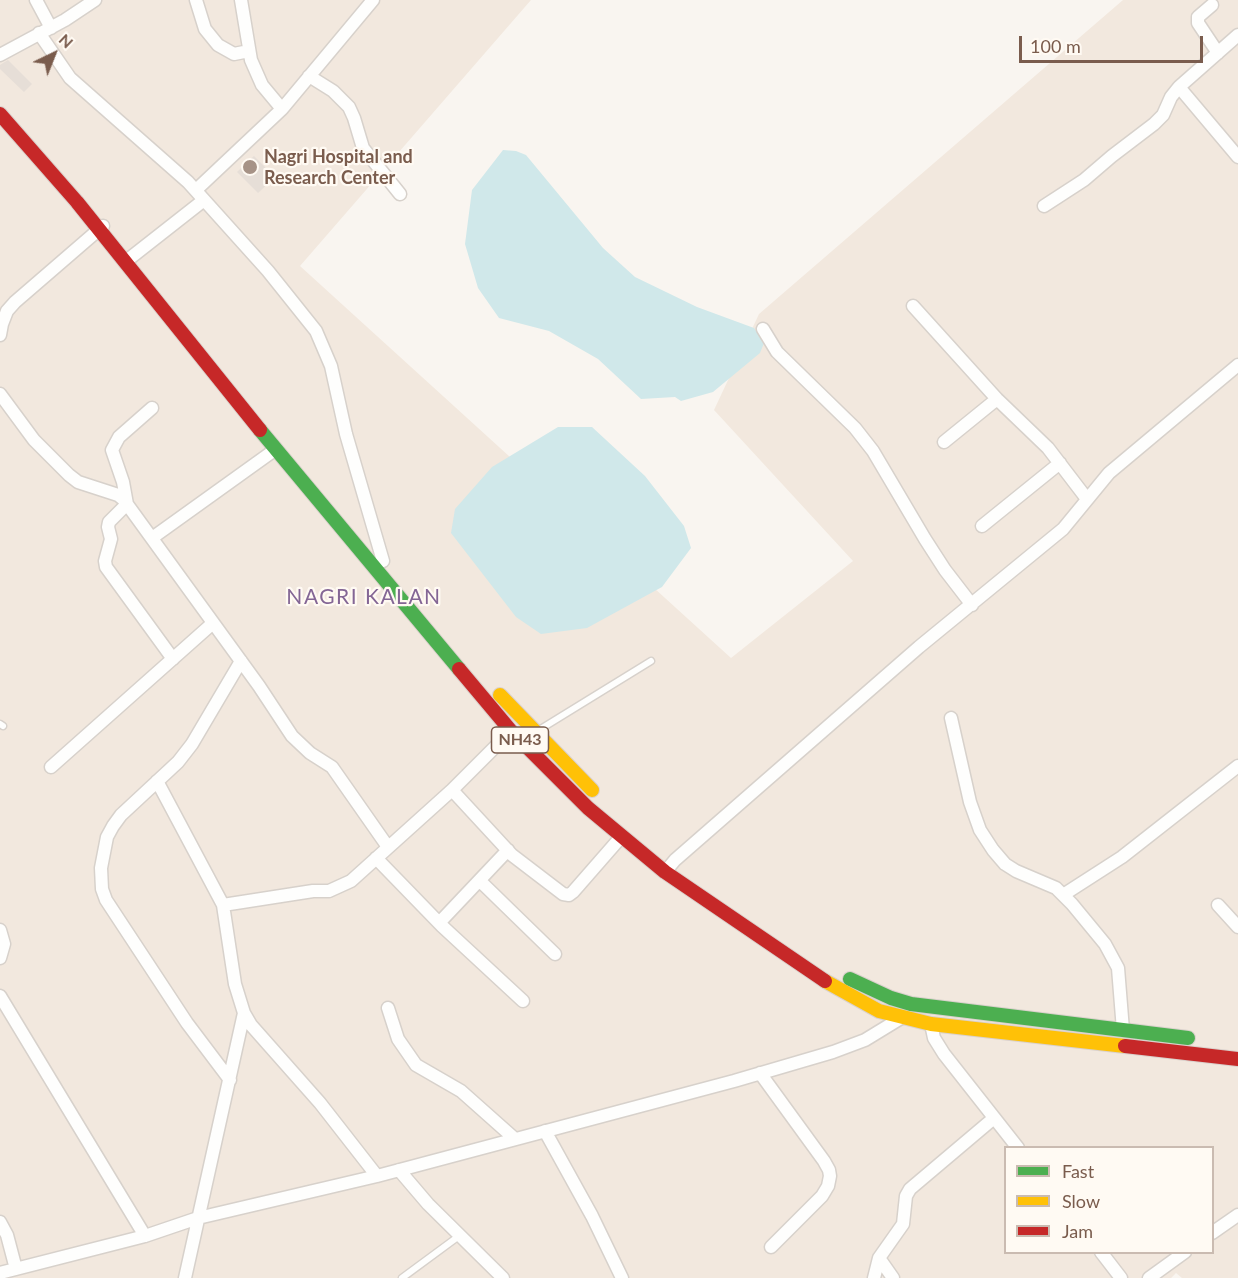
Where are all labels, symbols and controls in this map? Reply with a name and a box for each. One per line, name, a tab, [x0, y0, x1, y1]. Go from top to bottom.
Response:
north arrow	[24, 24, 84, 84]
scale bar	[1022, 24, 1206, 62]
text: N	[56, 29, 78, 52]
text: 100 m	[1030, 35, 1081, 57]
place label: Nagri Hospital and Research Center	[264, 146, 413, 188]
marker: Nagri Hospital and Research Center	[241, 158, 259, 176]
district label: NAGRI KALAN	[286, 584, 442, 610]
road number: NH43	[492, 727, 548, 753]
legend	[1004, 1146, 1214, 1254]
text: Fast	[1062, 1160, 1094, 1182]
text: Slow	[1062, 1190, 1100, 1212]
text: Jam	[1062, 1220, 1093, 1242]

